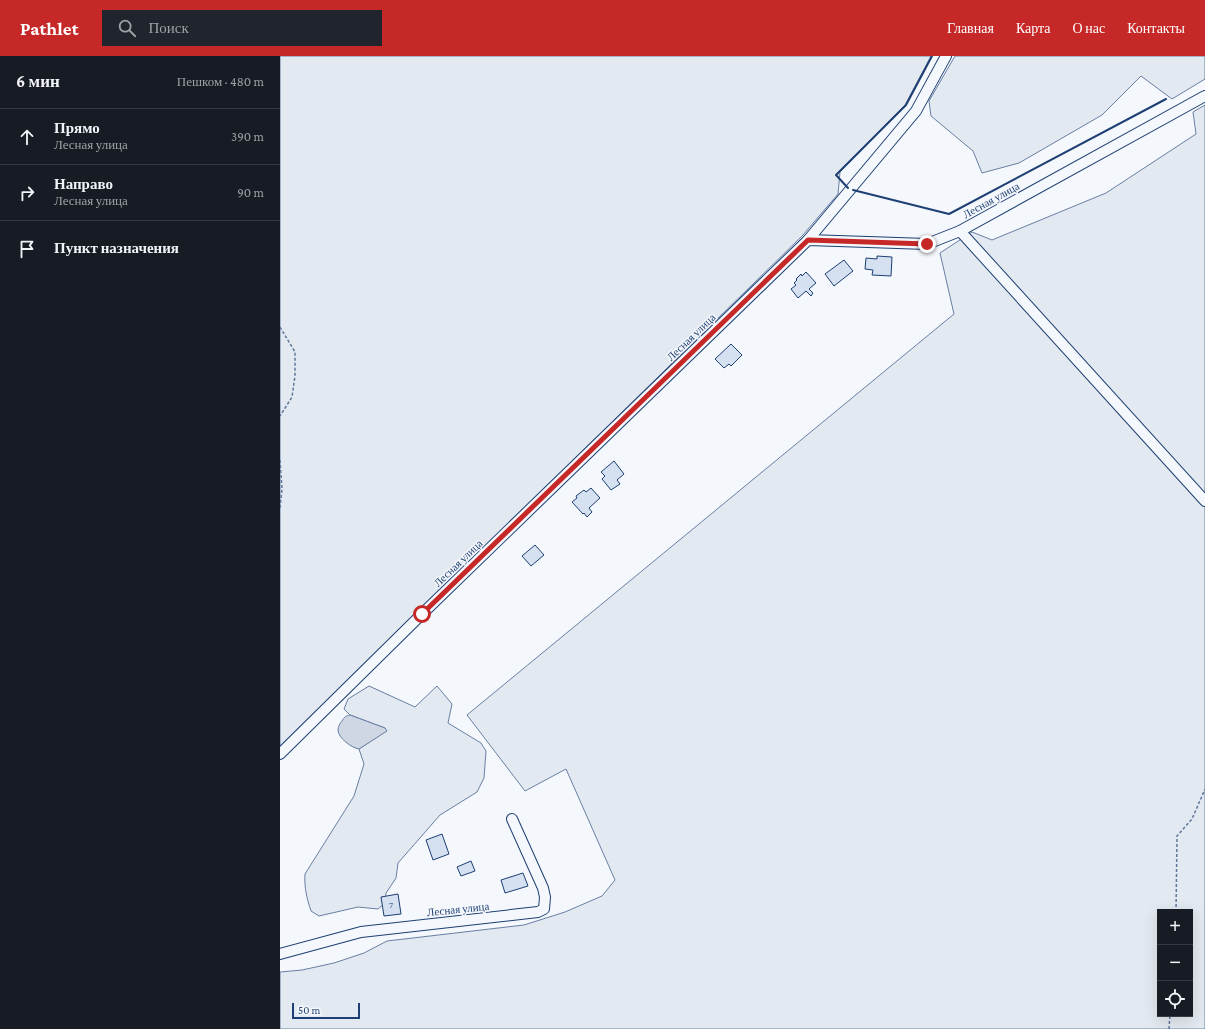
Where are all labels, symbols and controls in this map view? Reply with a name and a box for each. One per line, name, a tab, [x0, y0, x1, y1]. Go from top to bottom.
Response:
search box	[102, 10, 382, 46]
icon: search	[116, 17, 138, 39]
text: Pathlet	[20, 18, 78, 39]
text: Поиск	[148, 20, 189, 36]
text: Главная	[947, 20, 994, 36]
text: Карта	[1016, 20, 1051, 36]
text: О нас	[1073, 20, 1105, 36]
text: Контакты	[1127, 20, 1185, 36]
text: 6 мин	[16, 72, 60, 91]
text: Пешком · 480 m	[177, 74, 264, 89]
text: Прямо	[54, 120, 100, 136]
icon: ahead	[16, 126, 38, 148]
text: 390 m	[231, 129, 264, 144]
text: Лесная улица	[54, 137, 128, 152]
text: Направо	[54, 176, 113, 192]
street label: Лесная улица	[961, 180, 1021, 220]
icon: right	[16, 182, 38, 204]
text: 90 m	[237, 185, 264, 200]
text: Лесная улица	[54, 193, 128, 208]
route end	[918, 235, 936, 253]
icon: arrive	[16, 238, 38, 260]
text: Пункт назначения	[54, 240, 179, 256]
street label: Лесная улица	[664, 311, 718, 363]
street label: Лесная улица	[431, 537, 485, 589]
route start	[413, 605, 431, 623]
house number: 7	[389, 900, 393, 910]
street label: Лесная улица	[426, 900, 490, 918]
map controls	[1157, 909, 1193, 1017]
button: +	[1157, 909, 1193, 945]
button: −	[1157, 945, 1193, 981]
button: locate	[1157, 981, 1193, 1017]
scale bar	[292, 1001, 360, 1020]
text: 50 m	[298, 1004, 320, 1016]

